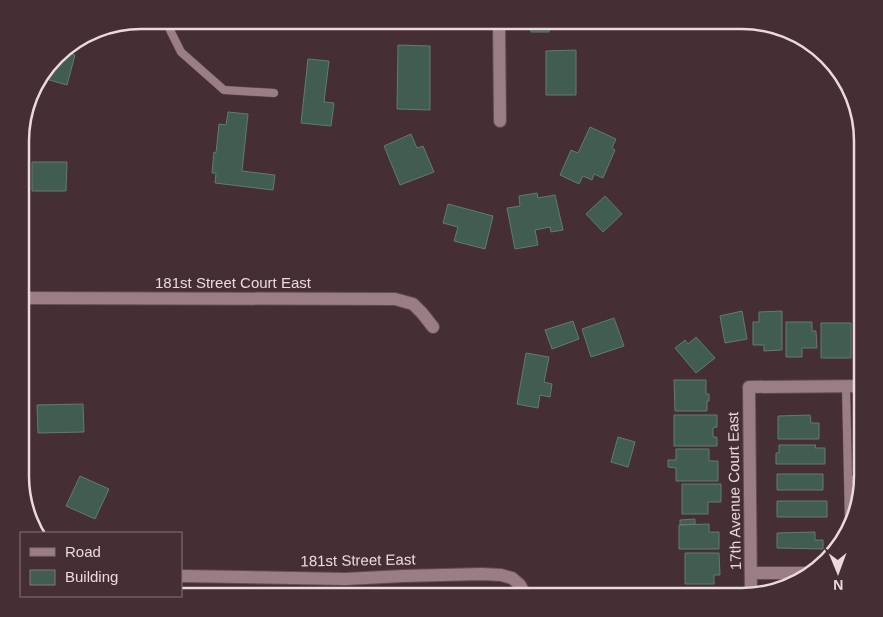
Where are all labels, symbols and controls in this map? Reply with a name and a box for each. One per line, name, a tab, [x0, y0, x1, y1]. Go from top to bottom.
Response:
street label: 181st Street Court East	[155, 274, 312, 291]
street label: 17th Avenue Court East	[724, 411, 744, 570]
legend	[20, 532, 182, 597]
text: Road	[65, 543, 101, 560]
north arrow	[813, 547, 863, 597]
street label: 181st Street East	[300, 550, 416, 570]
text: Building	[65, 568, 118, 585]
text: N	[833, 577, 843, 593]

